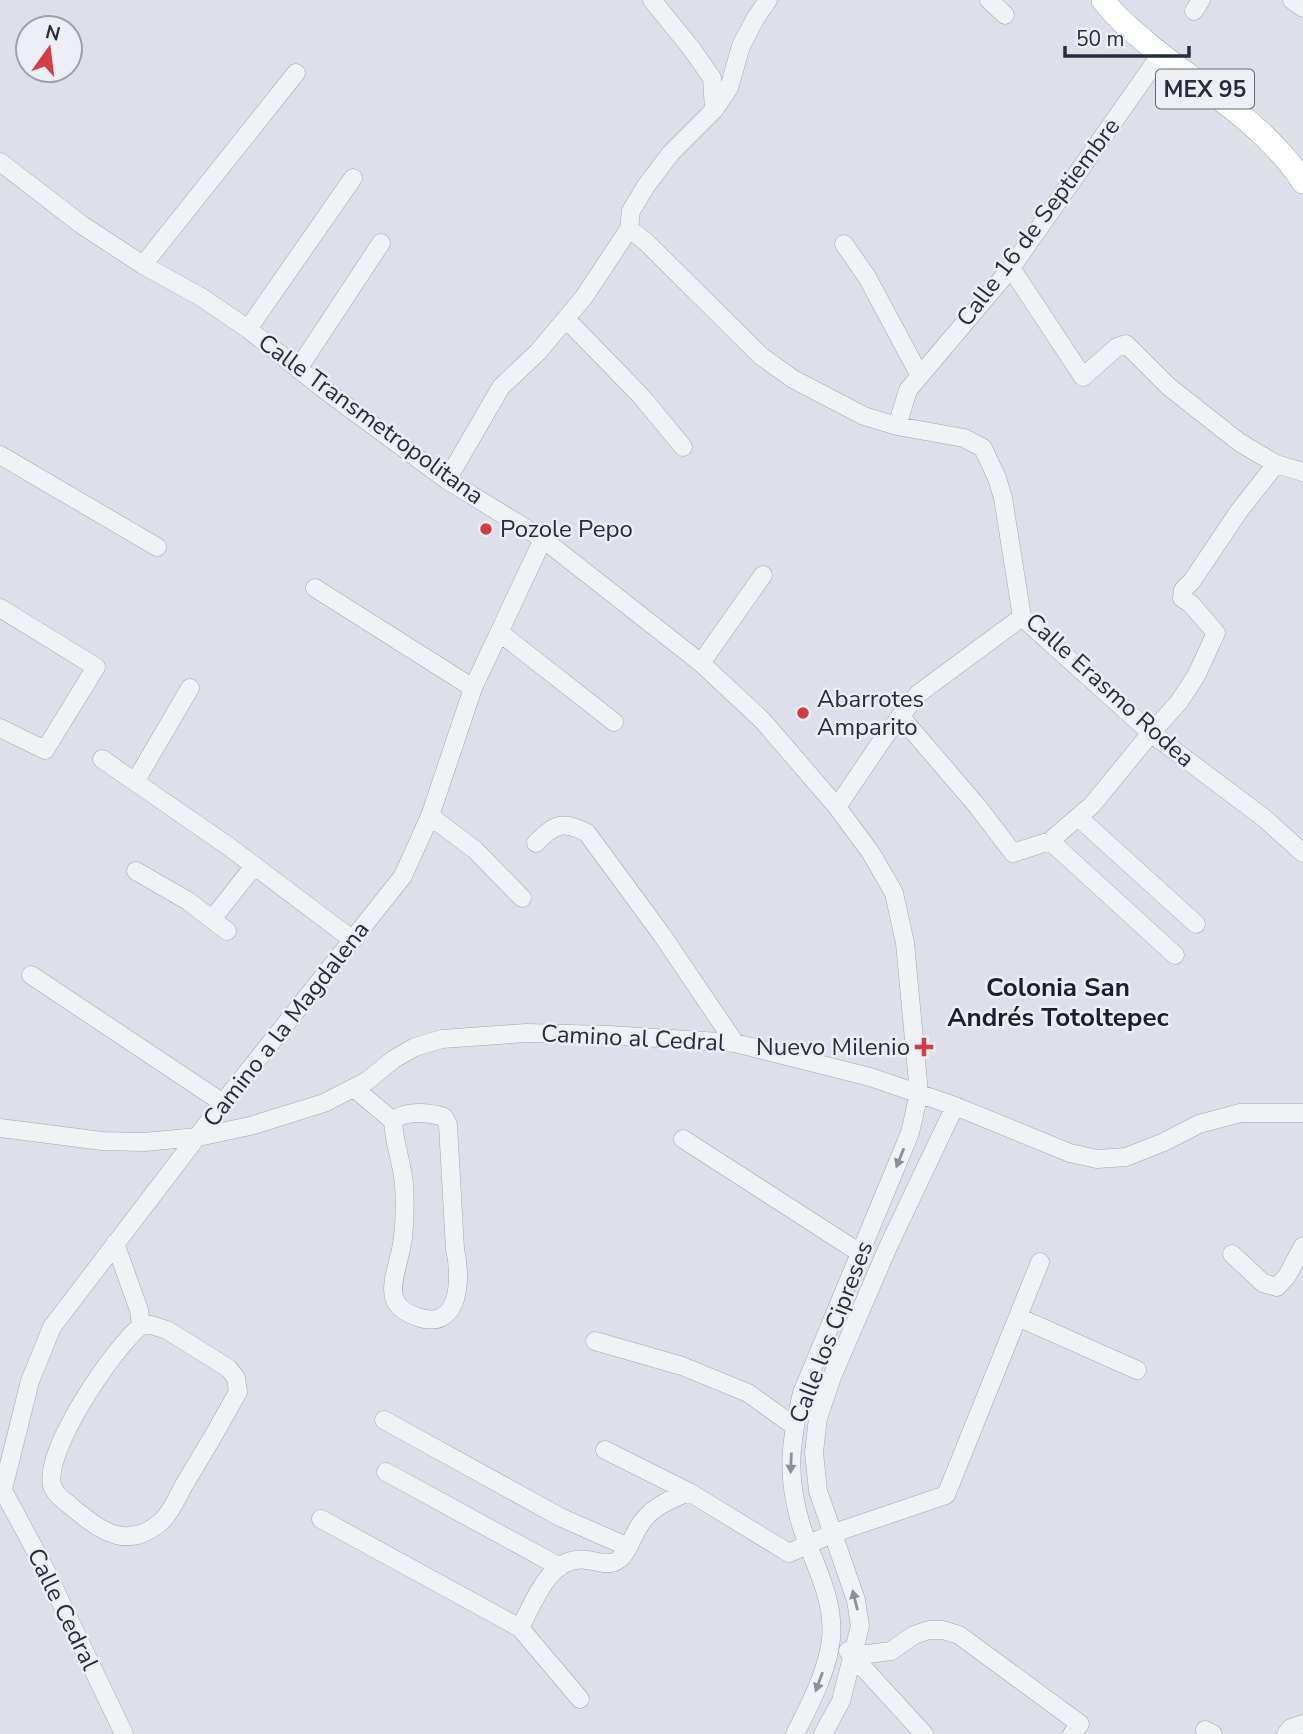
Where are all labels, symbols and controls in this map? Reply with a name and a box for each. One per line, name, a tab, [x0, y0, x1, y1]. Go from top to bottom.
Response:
north arrow	[14, 14, 84, 84]
scale bar	[1065, 14, 1189, 58]
text: N	[43, 19, 63, 48]
text: 50 m	[1076, 25, 1125, 53]
road number: MEX 95	[1156, 69, 1254, 108]
street label: Calle 16 de Septiembre	[949, 111, 1127, 333]
street label: Calle Transmetropolitana	[252, 326, 490, 512]
place label: Pozole Pepo	[500, 513, 633, 545]
marker: Pozole Pepo	[478, 521, 494, 537]
street label: Calle Erasmo Rodea	[1019, 606, 1201, 774]
place label: Abarrotes Amparito	[817, 683, 924, 743]
marker: Abarrotes Amparito	[795, 705, 811, 721]
street label: Camino a la Magdalena	[196, 915, 376, 1133]
district label: Colonia San Andrés Totoltepec	[947, 970, 1169, 1035]
street label: Camino al Cedral	[540, 1017, 726, 1059]
place label: Nuevo Milenio	[756, 1031, 910, 1063]
marker: Nuevo Milenio	[916, 1039, 932, 1055]
one-way arrow	[894, 1148, 905, 1169]
street label: Calle los Cipreses	[782, 1236, 880, 1428]
one-way arrow	[785, 1452, 796, 1474]
street label: Calle Cedral	[20, 1543, 106, 1675]
one-way arrow	[849, 1589, 860, 1611]
one-way arrow	[813, 1672, 824, 1693]

